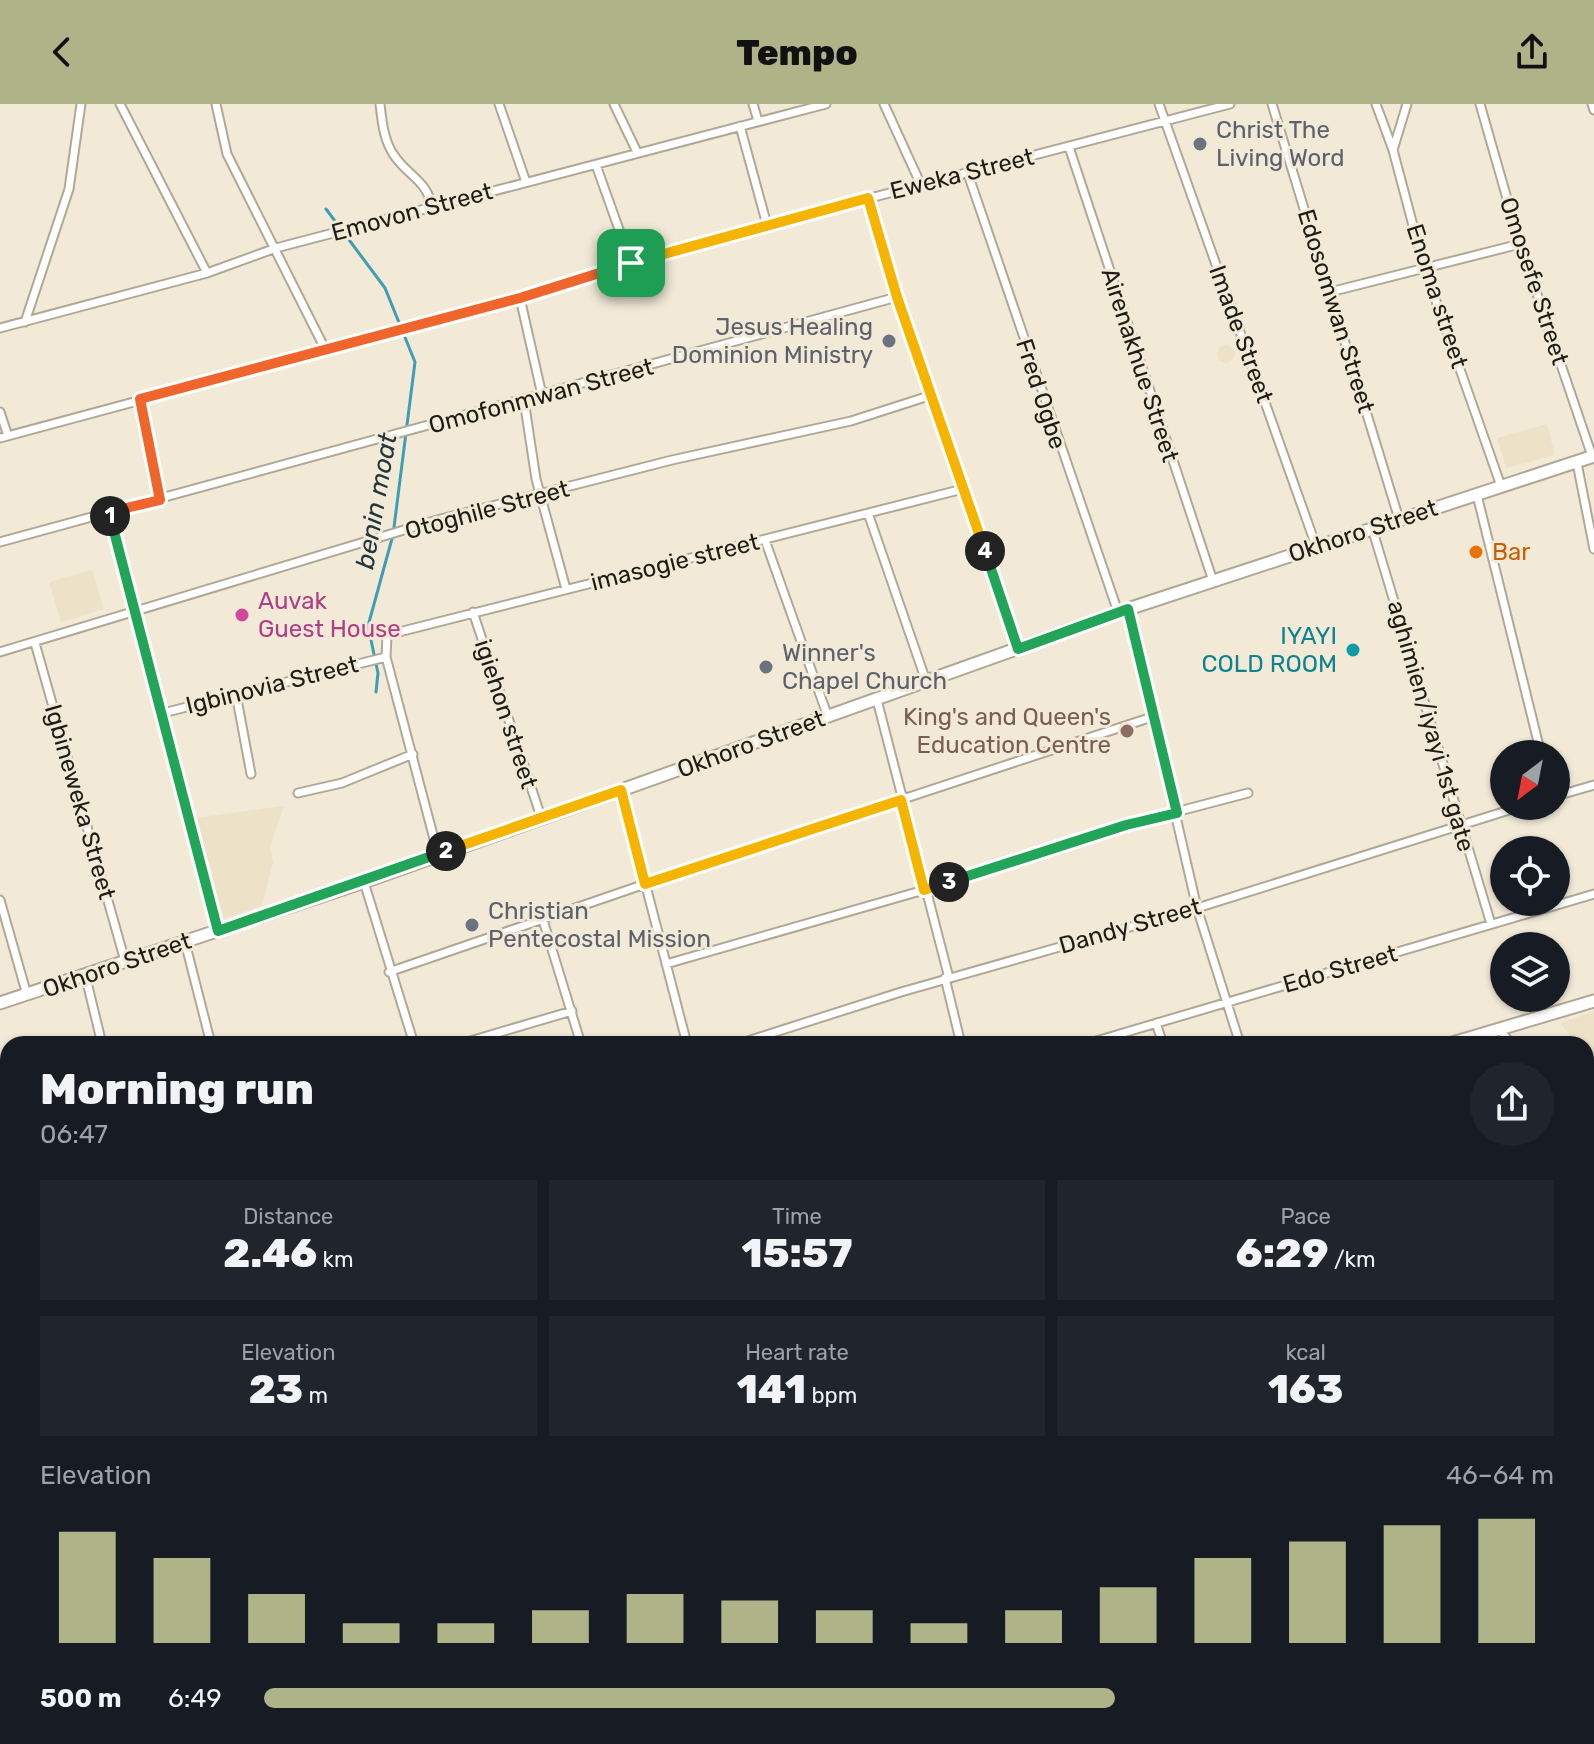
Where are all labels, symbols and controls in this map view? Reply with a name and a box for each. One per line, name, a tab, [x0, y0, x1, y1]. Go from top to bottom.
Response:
icon: back	[40, 30, 84, 74]
icon: share	[1510, 30, 1554, 74]
text: Tempo	[736, 31, 858, 74]
place label: Christ The Living Word	[1216, 116, 1344, 172]
marker: Christ The Living Word	[1191, 135, 1209, 153]
street label: Eweka Street	[887, 143, 1037, 205]
street label: Emovon Street	[328, 177, 496, 247]
street label: Omosefe Street	[1494, 194, 1574, 368]
street label: Edosomwan Street	[1292, 206, 1380, 416]
street label: Enoma street	[1401, 220, 1473, 372]
pin	[597, 229, 665, 297]
icon: arrive	[609, 241, 653, 285]
street label: Imade Street	[1203, 261, 1279, 407]
street label: Airenakhue Street	[1095, 265, 1185, 465]
place label: Jesus Healing Dominion Ministry	[672, 313, 873, 369]
marker: Jesus Healing Dominion Ministry	[880, 332, 898, 350]
street label: Fred Ogbe	[1010, 335, 1072, 453]
street label: Omofonmwan Street	[425, 352, 657, 440]
water label: benin moat	[349, 430, 404, 572]
street label: Otoghile Street	[402, 475, 572, 545]
street label: Okhoro Street	[1285, 494, 1441, 568]
pin: 1	[90, 496, 130, 536]
text: 1	[105, 502, 115, 529]
street label: imasogie street	[588, 528, 762, 596]
pin: 4	[965, 531, 1005, 571]
text: 4	[977, 537, 993, 564]
place label: Bar	[1492, 538, 1530, 566]
marker: Bar	[1467, 543, 1485, 561]
place label: Auvak Guest House	[258, 587, 401, 643]
street label: aghimien/iyayi 1st gate	[1382, 597, 1480, 855]
marker: Auvak Guest House	[233, 606, 251, 624]
place label: IYAYI COLD ROOM	[1202, 622, 1337, 678]
street label: igiehon street	[469, 636, 543, 792]
place label: Winner's Chapel Church	[782, 639, 947, 695]
marker: IYAYI COLD ROOM	[1344, 641, 1362, 659]
street label: Igbinovia Street	[183, 650, 361, 720]
marker: Winner's Chapel Church	[757, 658, 775, 676]
street label: Igbineweka Street	[39, 701, 121, 903]
place label: King's and Queen's Education Centre	[903, 703, 1111, 759]
street label: Okhoro Street	[673, 704, 829, 784]
marker: King's and Queen's Education Centre	[1118, 722, 1136, 740]
north arrow	[1490, 740, 1570, 820]
map controls	[1490, 740, 1570, 1012]
pin: 2	[426, 831, 466, 871]
button: locate	[1490, 836, 1570, 916]
text: 2	[439, 837, 453, 864]
pin: 3	[929, 862, 969, 902]
text: 3	[942, 868, 956, 895]
street label: Dandy Street	[1056, 892, 1204, 960]
place label: Christian Pentecostal Mission	[488, 897, 711, 953]
marker: Christian Pentecostal Mission	[463, 916, 481, 934]
street label: Okhoro Street	[39, 927, 195, 1003]
button: layers	[1490, 932, 1570, 1012]
street label: Edo Street	[1280, 939, 1400, 999]
button: share	[1470, 1062, 1554, 1146]
text: Morning run	[40, 1063, 314, 1115]
text: 06:47	[40, 1119, 108, 1150]
text: Distance	[243, 1203, 333, 1230]
text: Time	[772, 1203, 822, 1230]
text: Pace	[1280, 1203, 1331, 1230]
text: 2.46	[223, 1230, 317, 1277]
text: 15:57	[742, 1230, 852, 1277]
text: 6:29	[1236, 1230, 1329, 1277]
text: km	[317, 1246, 354, 1273]
text: /km	[1329, 1246, 1375, 1273]
text: Elevation	[241, 1339, 335, 1366]
text: Heart rate	[745, 1339, 849, 1366]
text: kcal	[1285, 1339, 1326, 1366]
text: 23	[249, 1366, 303, 1413]
text: 141	[737, 1366, 806, 1413]
text: 163	[1268, 1366, 1343, 1413]
text: m	[303, 1382, 328, 1409]
text: bpm	[806, 1382, 857, 1409]
text: Elevation	[40, 1460, 151, 1491]
text: 46–64 m	[1446, 1460, 1554, 1491]
text: 500 m	[40, 1683, 122, 1714]
text: 6:49	[168, 1683, 222, 1714]

